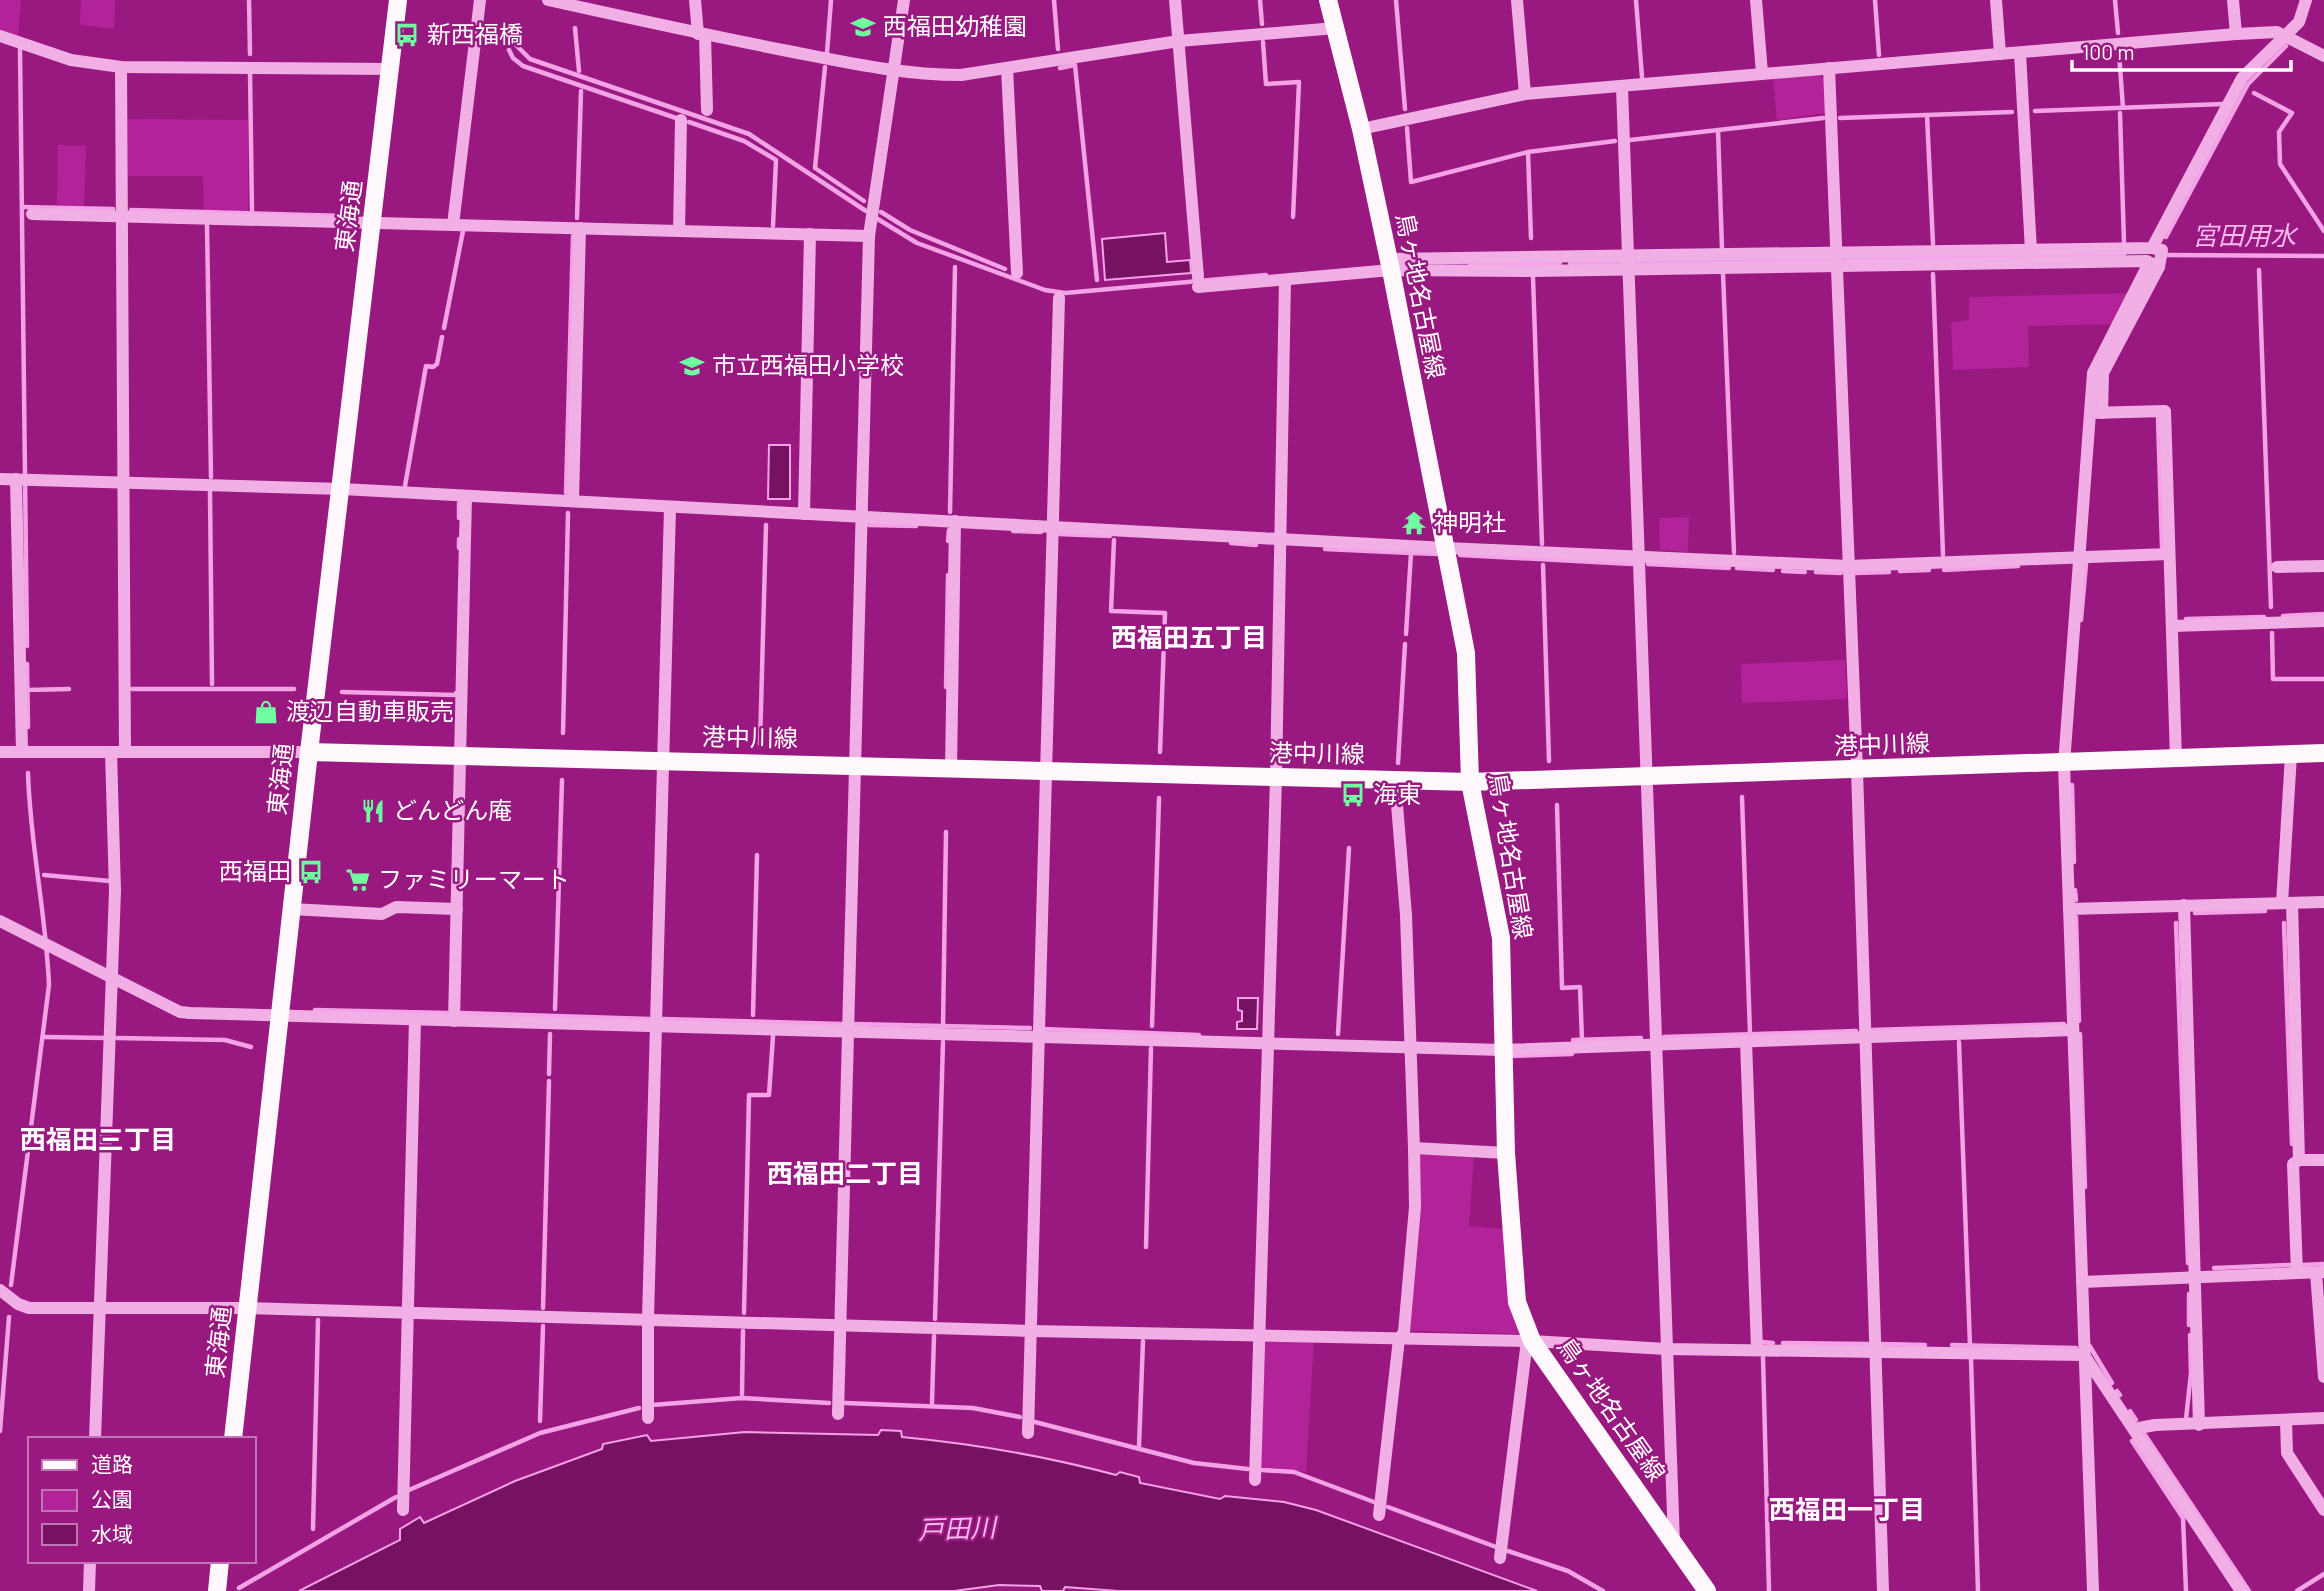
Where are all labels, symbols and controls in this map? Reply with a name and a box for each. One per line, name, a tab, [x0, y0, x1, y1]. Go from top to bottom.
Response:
place label: 西福田幼稚園	[883, 11, 1027, 40]
school or university icon: 西福田幼稚園	[849, 13, 877, 41]
place label: 新西福橋	[427, 19, 523, 48]
bus stop icon: 新西福橋	[393, 21, 421, 49]
scale bar	[2072, 28, 2291, 72]
text: 100 m	[2082, 39, 2135, 64]
street label: 東海通	[329, 178, 366, 253]
street label: 鳥ヶ地名古屋線	[1391, 210, 1452, 381]
water label: 宮田用水	[2192, 219, 2299, 250]
place label: 市立西福田小学校	[712, 350, 904, 379]
school or university icon: 市立西福田小学校	[678, 352, 706, 380]
place label: 神明社	[1434, 507, 1506, 536]
temple icon: 神明社	[1400, 509, 1428, 537]
district label: 西福田五丁目	[1111, 621, 1267, 652]
place label: 渡辺自動車販売	[286, 696, 454, 725]
shop icon: 渡辺自動車販売	[252, 698, 280, 726]
street label: 港中川線	[702, 721, 798, 752]
street label: 港中川線	[1833, 727, 1930, 760]
street label: 港中川線	[1269, 737, 1365, 768]
street label: 東海通	[261, 742, 298, 816]
street label: 鳥ヶ地名古屋線	[1484, 771, 1539, 941]
place label: 海東	[1373, 779, 1421, 808]
bus stop icon: 海東	[1339, 781, 1367, 809]
place label: どんどん庵	[393, 795, 512, 824]
restaurant icon: どんどん庵	[359, 797, 387, 825]
place label: 西福田	[219, 856, 291, 885]
bus stop icon: 西福田	[297, 858, 325, 886]
place label: ファミリーマート	[378, 864, 570, 893]
supermarket icon: ファミリーマート	[344, 866, 372, 894]
district label: 西福田三丁目	[20, 1123, 176, 1154]
district label: 西福田二丁目	[767, 1157, 923, 1188]
street label: 東海通	[199, 1305, 236, 1379]
street label: 鳥ヶ地名古屋線	[1552, 1332, 1672, 1486]
legend	[28, 1437, 256, 1563]
text: 道路	[91, 1451, 133, 1476]
text: 公園	[91, 1486, 133, 1511]
district label: 西福田一丁目	[1769, 1493, 1925, 1524]
water label: 戸田川	[917, 1511, 999, 1544]
text: 水域	[91, 1521, 133, 1546]

